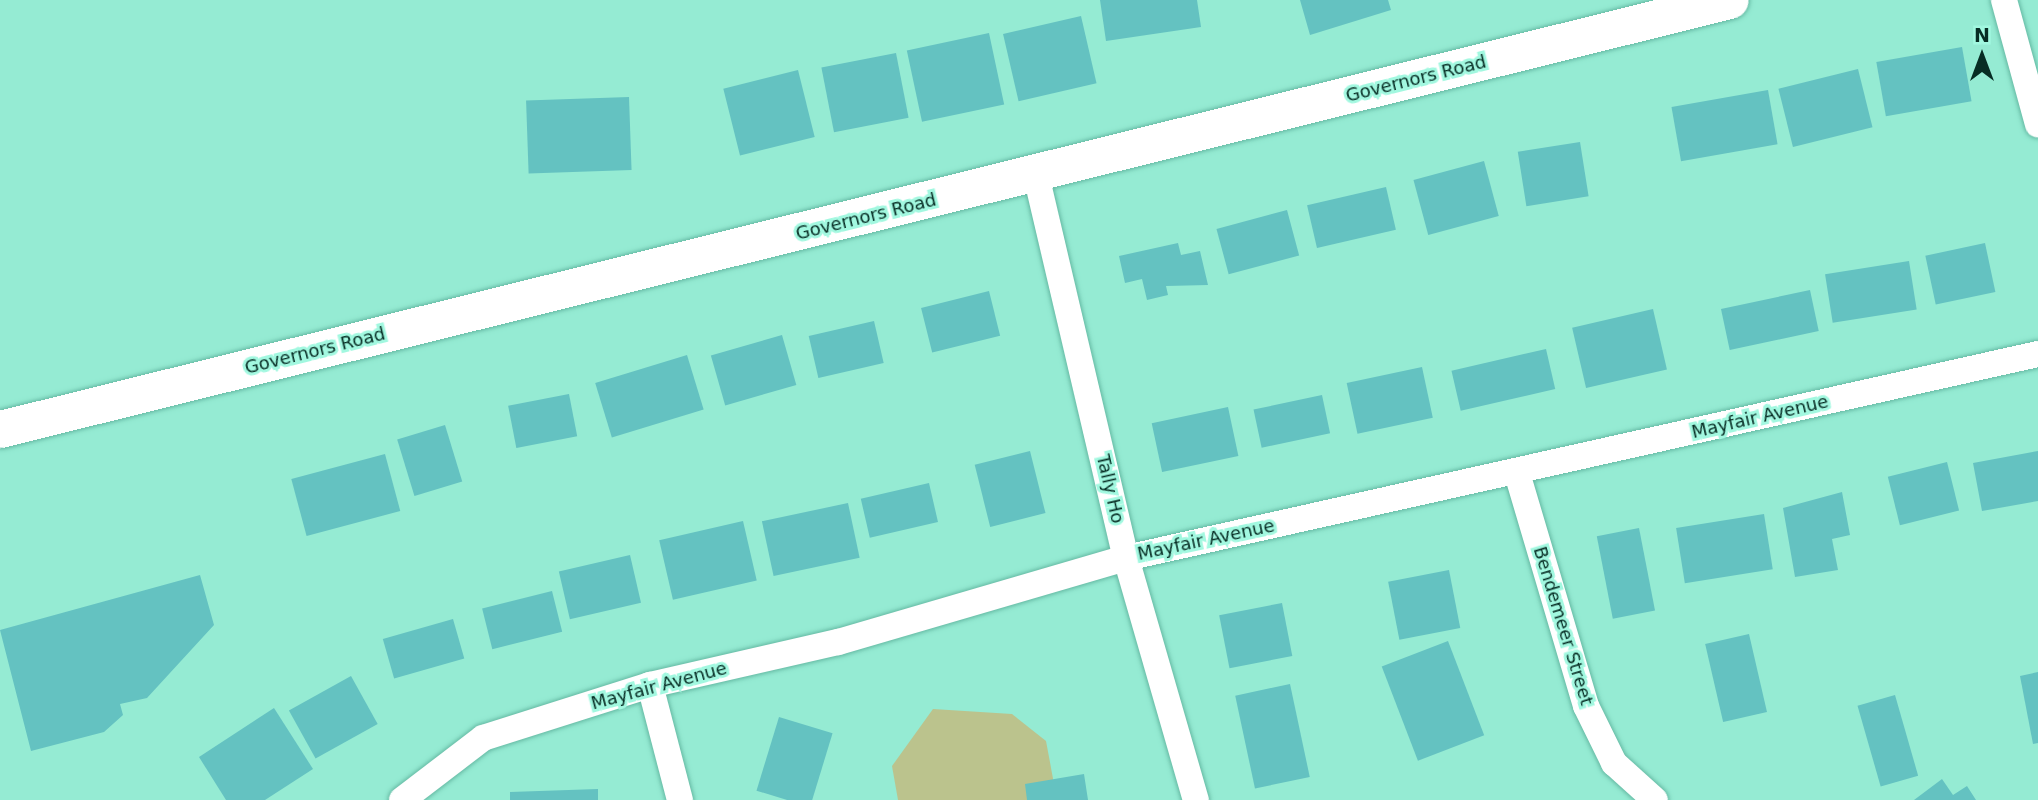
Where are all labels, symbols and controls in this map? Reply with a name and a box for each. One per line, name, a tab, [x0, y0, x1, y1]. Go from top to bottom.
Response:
north arrow	[1947, 21, 2017, 91]
text: N	[1974, 24, 1990, 46]
street label: Governors Road	[1344, 51, 1488, 107]
street label: Governors Road	[794, 189, 938, 245]
street label: Governors Road	[243, 323, 387, 379]
street label: Mayfair Avenue	[1690, 391, 1830, 443]
street label: Tally Ho	[1092, 452, 1128, 526]
street label: Mayfair Avenue	[1135, 515, 1277, 565]
street label: Bendemeer Street	[1529, 544, 1597, 708]
street label: Mayfair Avenue	[589, 658, 729, 714]

